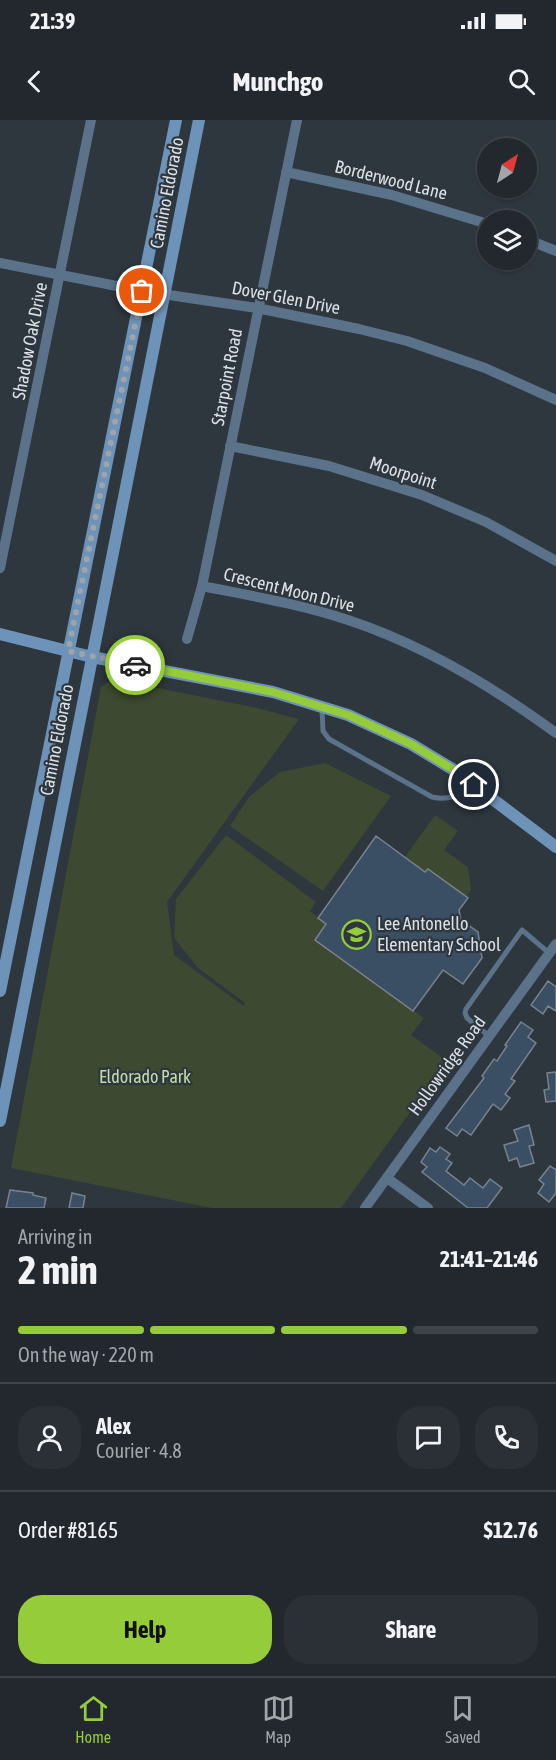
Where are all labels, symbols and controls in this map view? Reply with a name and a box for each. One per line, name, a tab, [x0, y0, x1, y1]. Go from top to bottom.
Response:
text: 21:39	[30, 8, 75, 34]
icon: back	[18, 65, 51, 98]
icon: search	[505, 65, 538, 98]
text: Munchgo	[232, 66, 324, 97]
street label: Camino Eldorado	[145, 136, 188, 250]
north arrow	[477, 138, 537, 198]
map controls	[477, 138, 537, 270]
street label: Borderwood Lane	[333, 155, 449, 204]
button: layers	[477, 210, 537, 270]
pin	[116, 265, 167, 316]
icon: bag	[125, 274, 158, 307]
street label: Dover Glen Drive	[230, 277, 342, 318]
street label: Shadow Oak Drive	[8, 281, 51, 401]
street label: Starpoint Road	[207, 327, 246, 427]
street label: Moorpoint	[367, 452, 439, 493]
street label: Crescent Moon Drive	[221, 563, 357, 616]
courier	[105, 635, 165, 695]
icon: car	[119, 649, 152, 682]
street label: Camino Eldorado	[35, 683, 78, 797]
pin	[448, 759, 499, 810]
icon: home	[457, 768, 490, 801]
place label: Lee Antonello Elementary School	[377, 913, 501, 955]
school or university icon: Lee Antonello Elementary School	[340, 918, 372, 950]
street label: Hollowridge Road	[404, 1012, 490, 1119]
park label: Eldorado Park	[99, 1066, 191, 1087]
text: Arriving in	[18, 1225, 92, 1248]
text: 21:41–21:46	[440, 1246, 538, 1272]
text: 2 min	[18, 1248, 98, 1292]
text: On the way · 220 m	[18, 1343, 154, 1366]
button: person	[18, 1406, 81, 1469]
button: chat	[397, 1406, 460, 1469]
button: phone	[475, 1406, 538, 1469]
text: Alex	[96, 1413, 131, 1439]
text: Courier · 4.8	[96, 1439, 182, 1462]
text: Order #8165	[18, 1517, 118, 1543]
text: $12.76	[483, 1517, 538, 1543]
button: Help	[18, 1595, 272, 1664]
button: Share	[284, 1595, 538, 1664]
tab: Home	[75, 1692, 111, 1746]
tab: Map	[262, 1692, 295, 1746]
tab: Saved	[445, 1692, 481, 1746]

